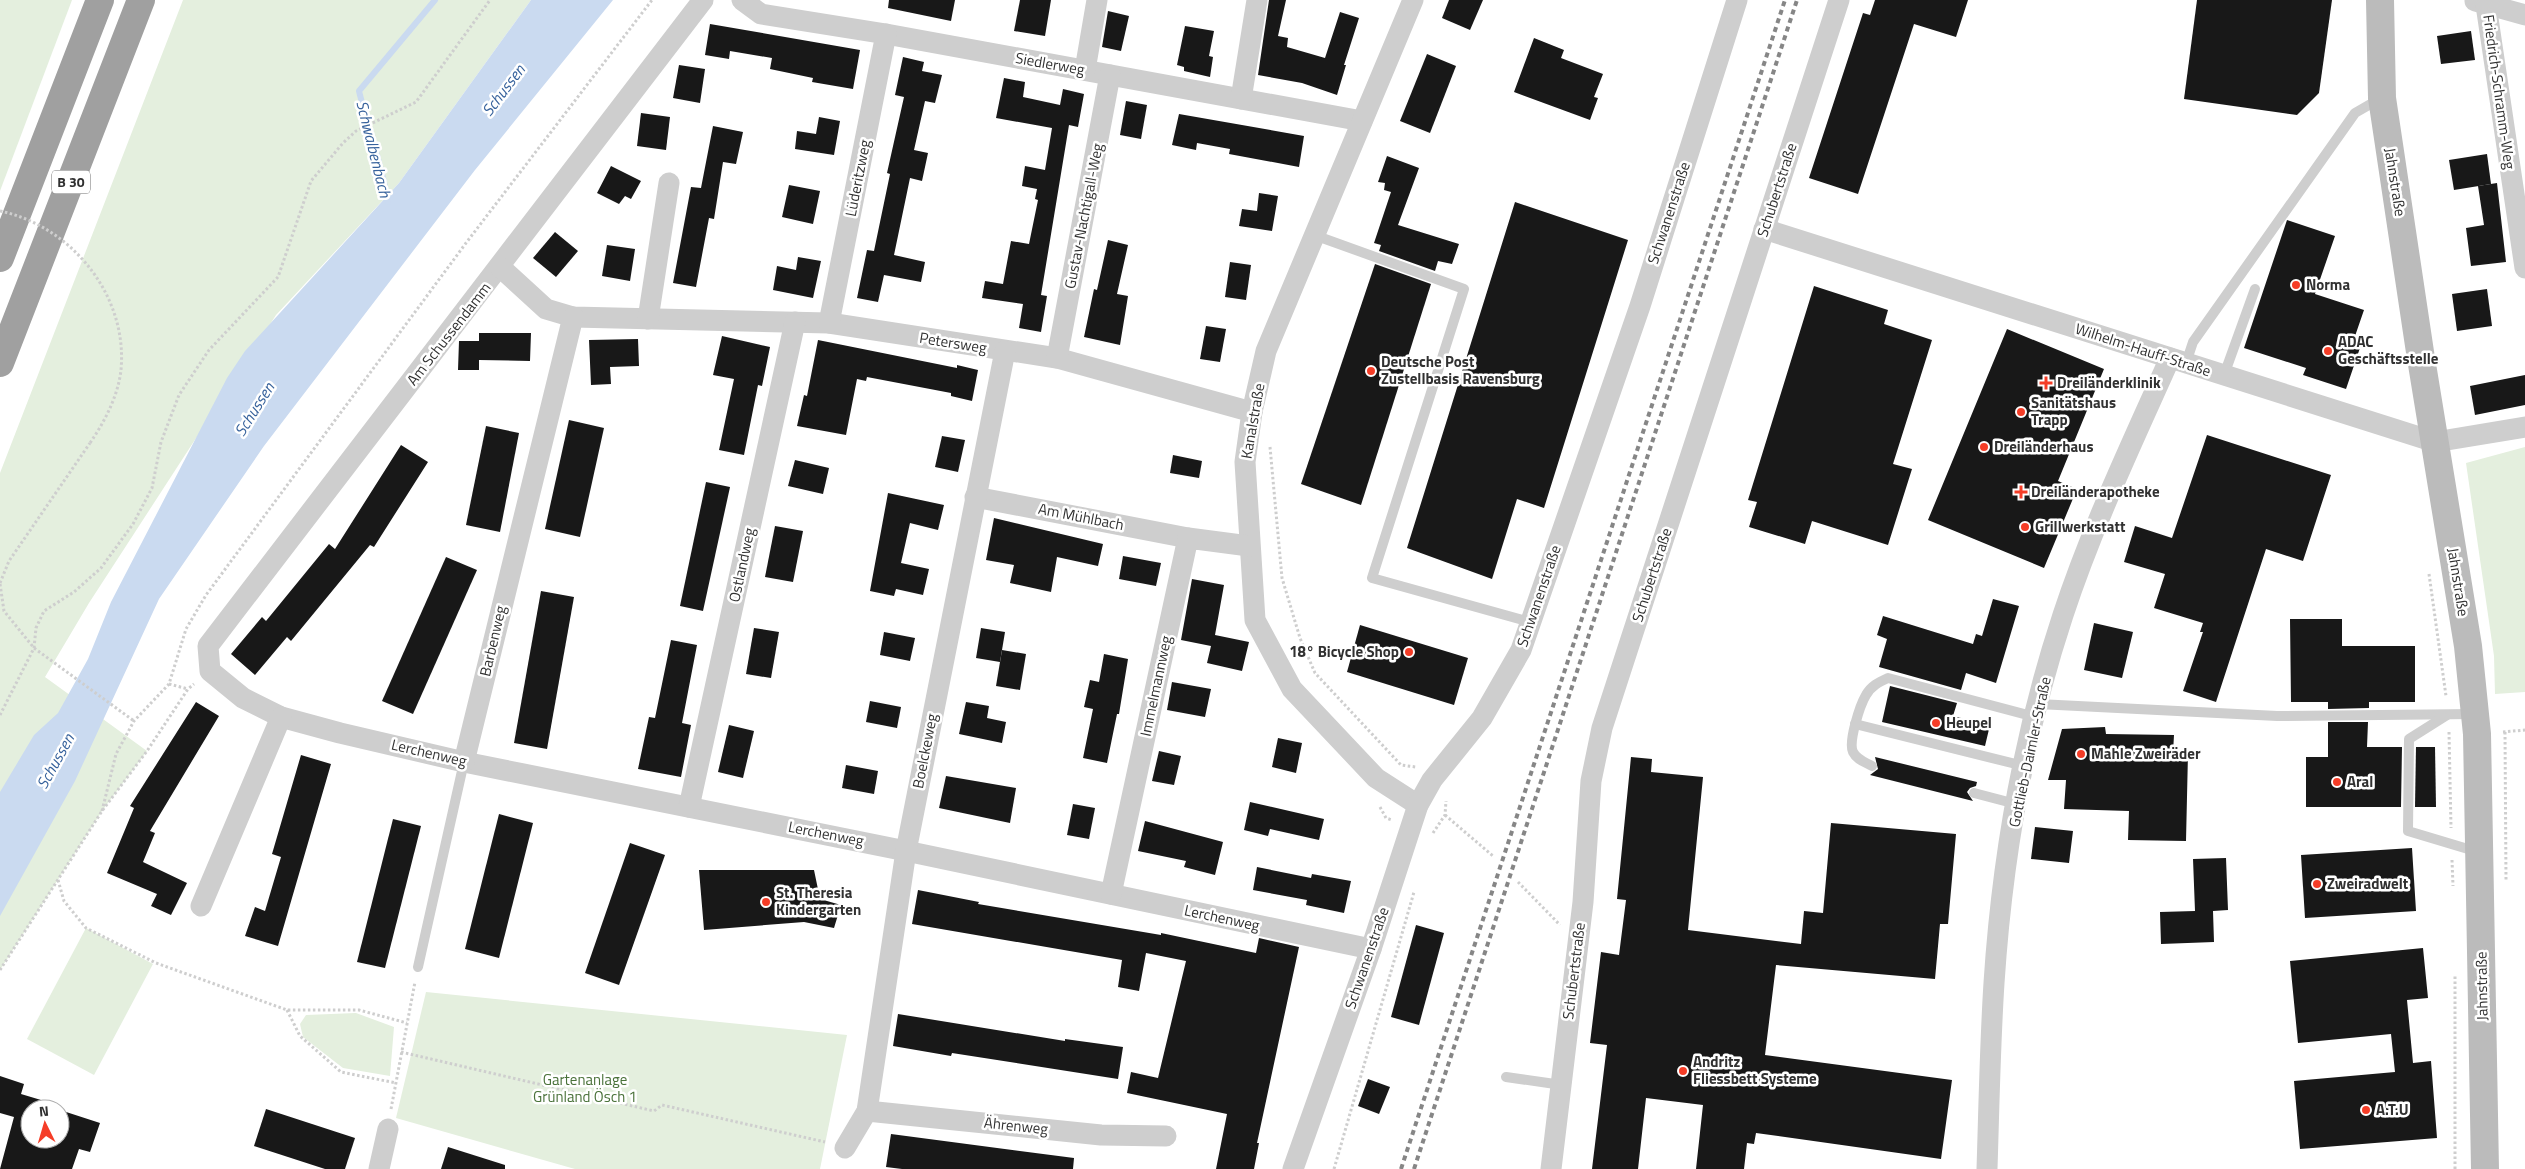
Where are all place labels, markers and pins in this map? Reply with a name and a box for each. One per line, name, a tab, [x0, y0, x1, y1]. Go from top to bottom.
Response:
place label: Norma	[2306, 273, 2350, 296]
marker: Norma	[2290, 279, 2302, 291]
place label: ADAC Geschäftsstelle	[2338, 330, 2439, 370]
marker: ADAC Geschäftsstelle	[2322, 345, 2334, 357]
place label: Deutsche Post Zustellbasis Ravensburg	[1381, 350, 1540, 390]
marker: Deutsche Post Zustellbasis Ravensburg	[1365, 365, 1377, 377]
place label: Dreiländerklinik	[2057, 371, 2161, 394]
marker: Dreiländerklinik	[2039, 376, 2053, 390]
place label: Sanitätshaus Trapp	[2031, 391, 2116, 431]
marker: Sanitätshaus Trapp	[2015, 406, 2027, 418]
place label: Dreiländerhaus	[1994, 435, 2093, 458]
marker: Dreiländerhaus	[1978, 441, 1990, 453]
place label: Dreiländerapotheke	[2031, 480, 2160, 503]
marker: Dreiländerapotheke	[2015, 486, 2027, 498]
place label: Grillwerkstatt	[2035, 515, 2126, 538]
marker: Grillwerkstatt	[2019, 521, 2031, 533]
place label: 18° Bicycle Shop	[1289, 640, 1399, 663]
marker: 18° Bicycle Shop	[1403, 646, 1415, 658]
place label: Heupel	[1946, 711, 1992, 734]
marker: Heupel	[1930, 717, 1942, 729]
place label: Mahle Zweiräder	[2091, 742, 2201, 765]
marker: Mahle Zweiräder	[2075, 748, 2087, 760]
place label: Aral	[2347, 770, 2373, 793]
marker: Aral	[2331, 776, 2343, 788]
place label: Zweiradwelt	[2327, 872, 2409, 895]
marker: Zweiradwelt	[2311, 878, 2323, 890]
place label: St. Theresia Kindergarten	[776, 881, 861, 921]
marker: St. Theresia Kindergarten	[760, 896, 772, 908]
place label: Andritz Fliessbett Systeme	[1693, 1050, 1817, 1090]
marker: Andritz Fliessbett Systeme	[1677, 1065, 1689, 1077]
place label: A.T.U	[2376, 1098, 2409, 1121]
marker: A.T.U	[2360, 1104, 2372, 1116]

